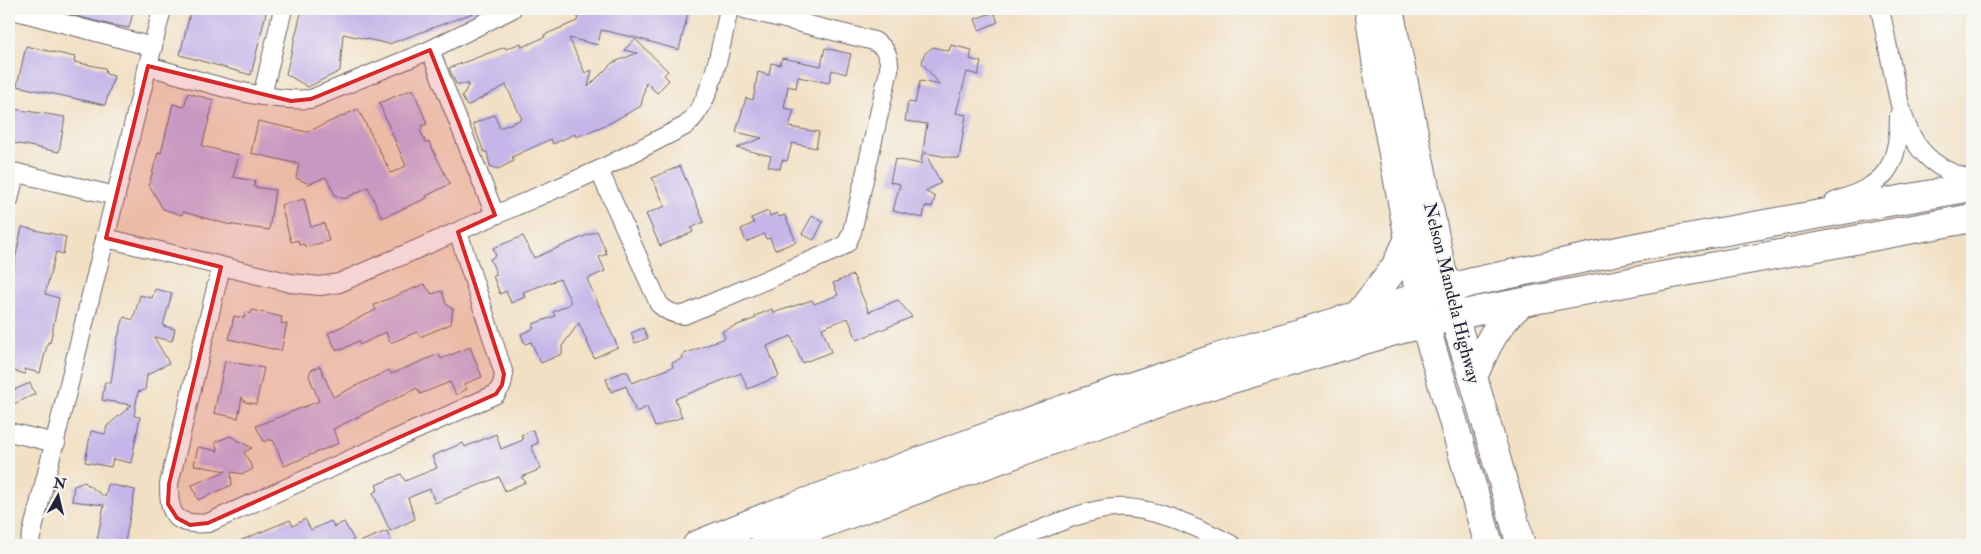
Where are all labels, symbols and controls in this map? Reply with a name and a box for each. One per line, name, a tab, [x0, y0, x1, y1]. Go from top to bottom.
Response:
street label: Nelson Mandela Highway	[1418, 200, 1485, 387]
north arrow	[32, 472, 82, 522]
text: N	[51, 474, 68, 493]

